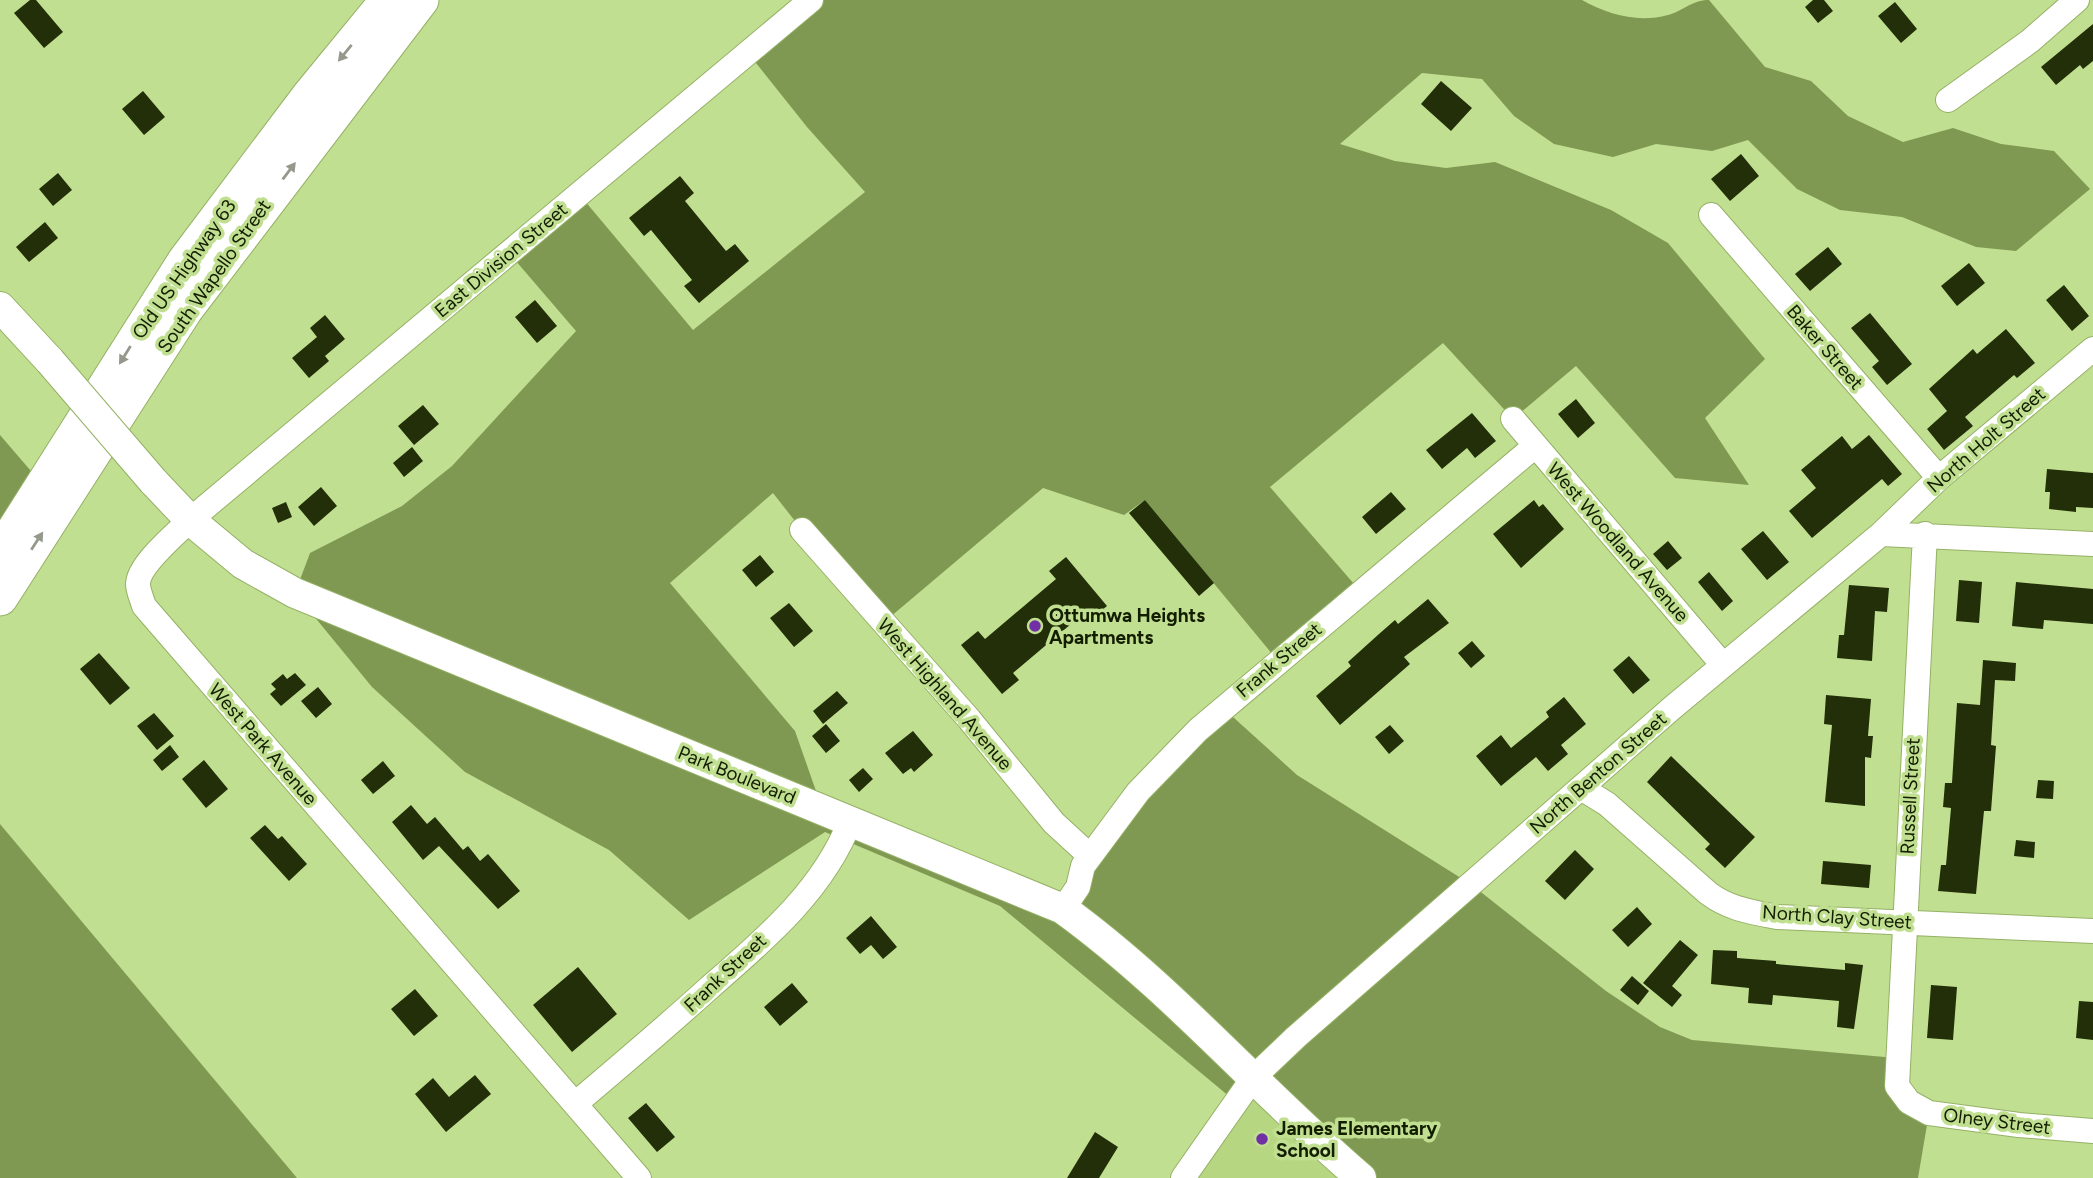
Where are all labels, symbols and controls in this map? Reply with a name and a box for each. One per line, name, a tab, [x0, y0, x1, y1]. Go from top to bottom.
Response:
one-way arrow	[338, 44, 353, 61]
one-way arrow	[281, 162, 295, 180]
street label: Old US Highway 63	[127, 195, 241, 343]
street label: South Wapello Street	[152, 195, 276, 357]
street label: East Division Street	[430, 198, 572, 322]
street label: Baker Street	[1782, 300, 1868, 394]
one-way arrow	[119, 346, 132, 365]
street label: North Holt Street	[1922, 382, 2050, 498]
street label: West Woodland Avenue	[1542, 458, 1694, 626]
one-way arrow	[31, 532, 44, 551]
place label: Ottumwa Heights Apartments	[1049, 604, 1205, 649]
street label: West Highland Avenue	[873, 613, 1017, 775]
marker: Ottumwa Heights Apartments	[1027, 618, 1043, 634]
street label: Frank Street	[1232, 618, 1326, 702]
street label: West Park Avenue	[204, 678, 322, 810]
street label: North Benton Street	[1525, 707, 1671, 839]
street label: Russell Street	[1895, 737, 1925, 855]
street label: Park Boulevard	[675, 741, 799, 809]
street label: North Clay Street	[1761, 900, 1913, 934]
street label: Frank Street	[679, 929, 771, 1017]
street label: Olney Street	[1942, 1103, 2052, 1139]
place label: James Elementary School	[1276, 1117, 1437, 1162]
marker: James Elementary School	[1254, 1131, 1270, 1147]

